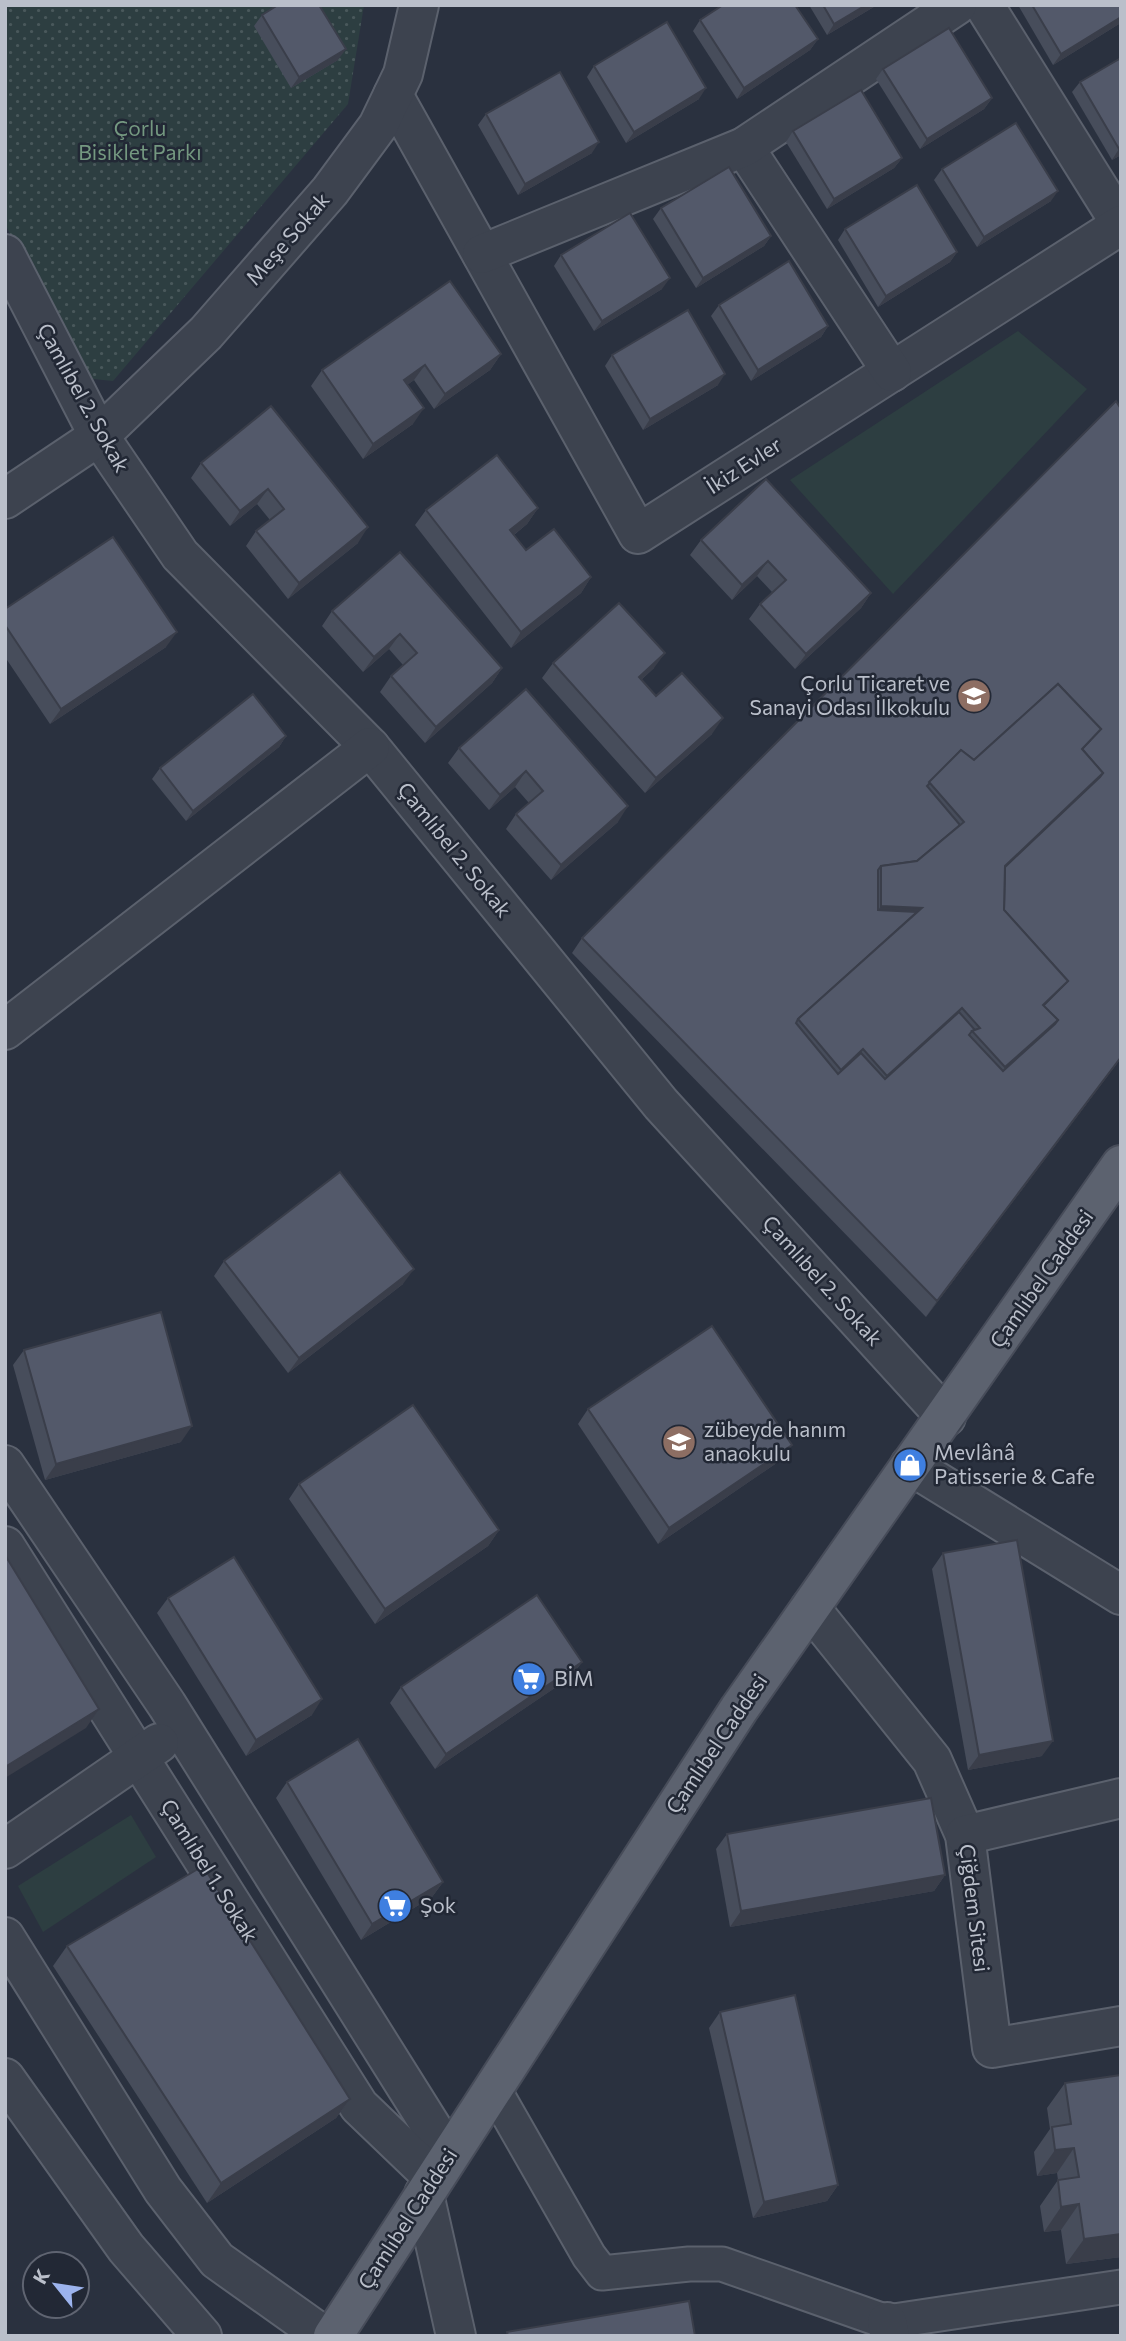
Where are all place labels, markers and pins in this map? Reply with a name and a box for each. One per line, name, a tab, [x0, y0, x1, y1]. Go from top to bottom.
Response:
place label: Çorlu Ticaret ve Sanayi Odası İlkokulu	[750, 670, 950, 719]
school or university icon: Çorlu Ticaret ve Sanayi Odası İlkokulu	[955, 677, 993, 715]
place label: zübeyde hanım anaokulu	[704, 1416, 846, 1465]
school or university icon: zübeyde hanım anaokulu	[660, 1423, 698, 1461]
place label: Mevlânâ Patisserie & Cafe	[934, 1439, 1095, 1488]
shop icon: Mevlânâ Patisserie & Cafe	[891, 1446, 929, 1484]
supermarket icon: BİM	[510, 1660, 548, 1698]
place label: BİM	[554, 1665, 594, 1690]
supermarket icon: Şok	[376, 1887, 414, 1925]
place label: Şok	[420, 1892, 456, 1917]

